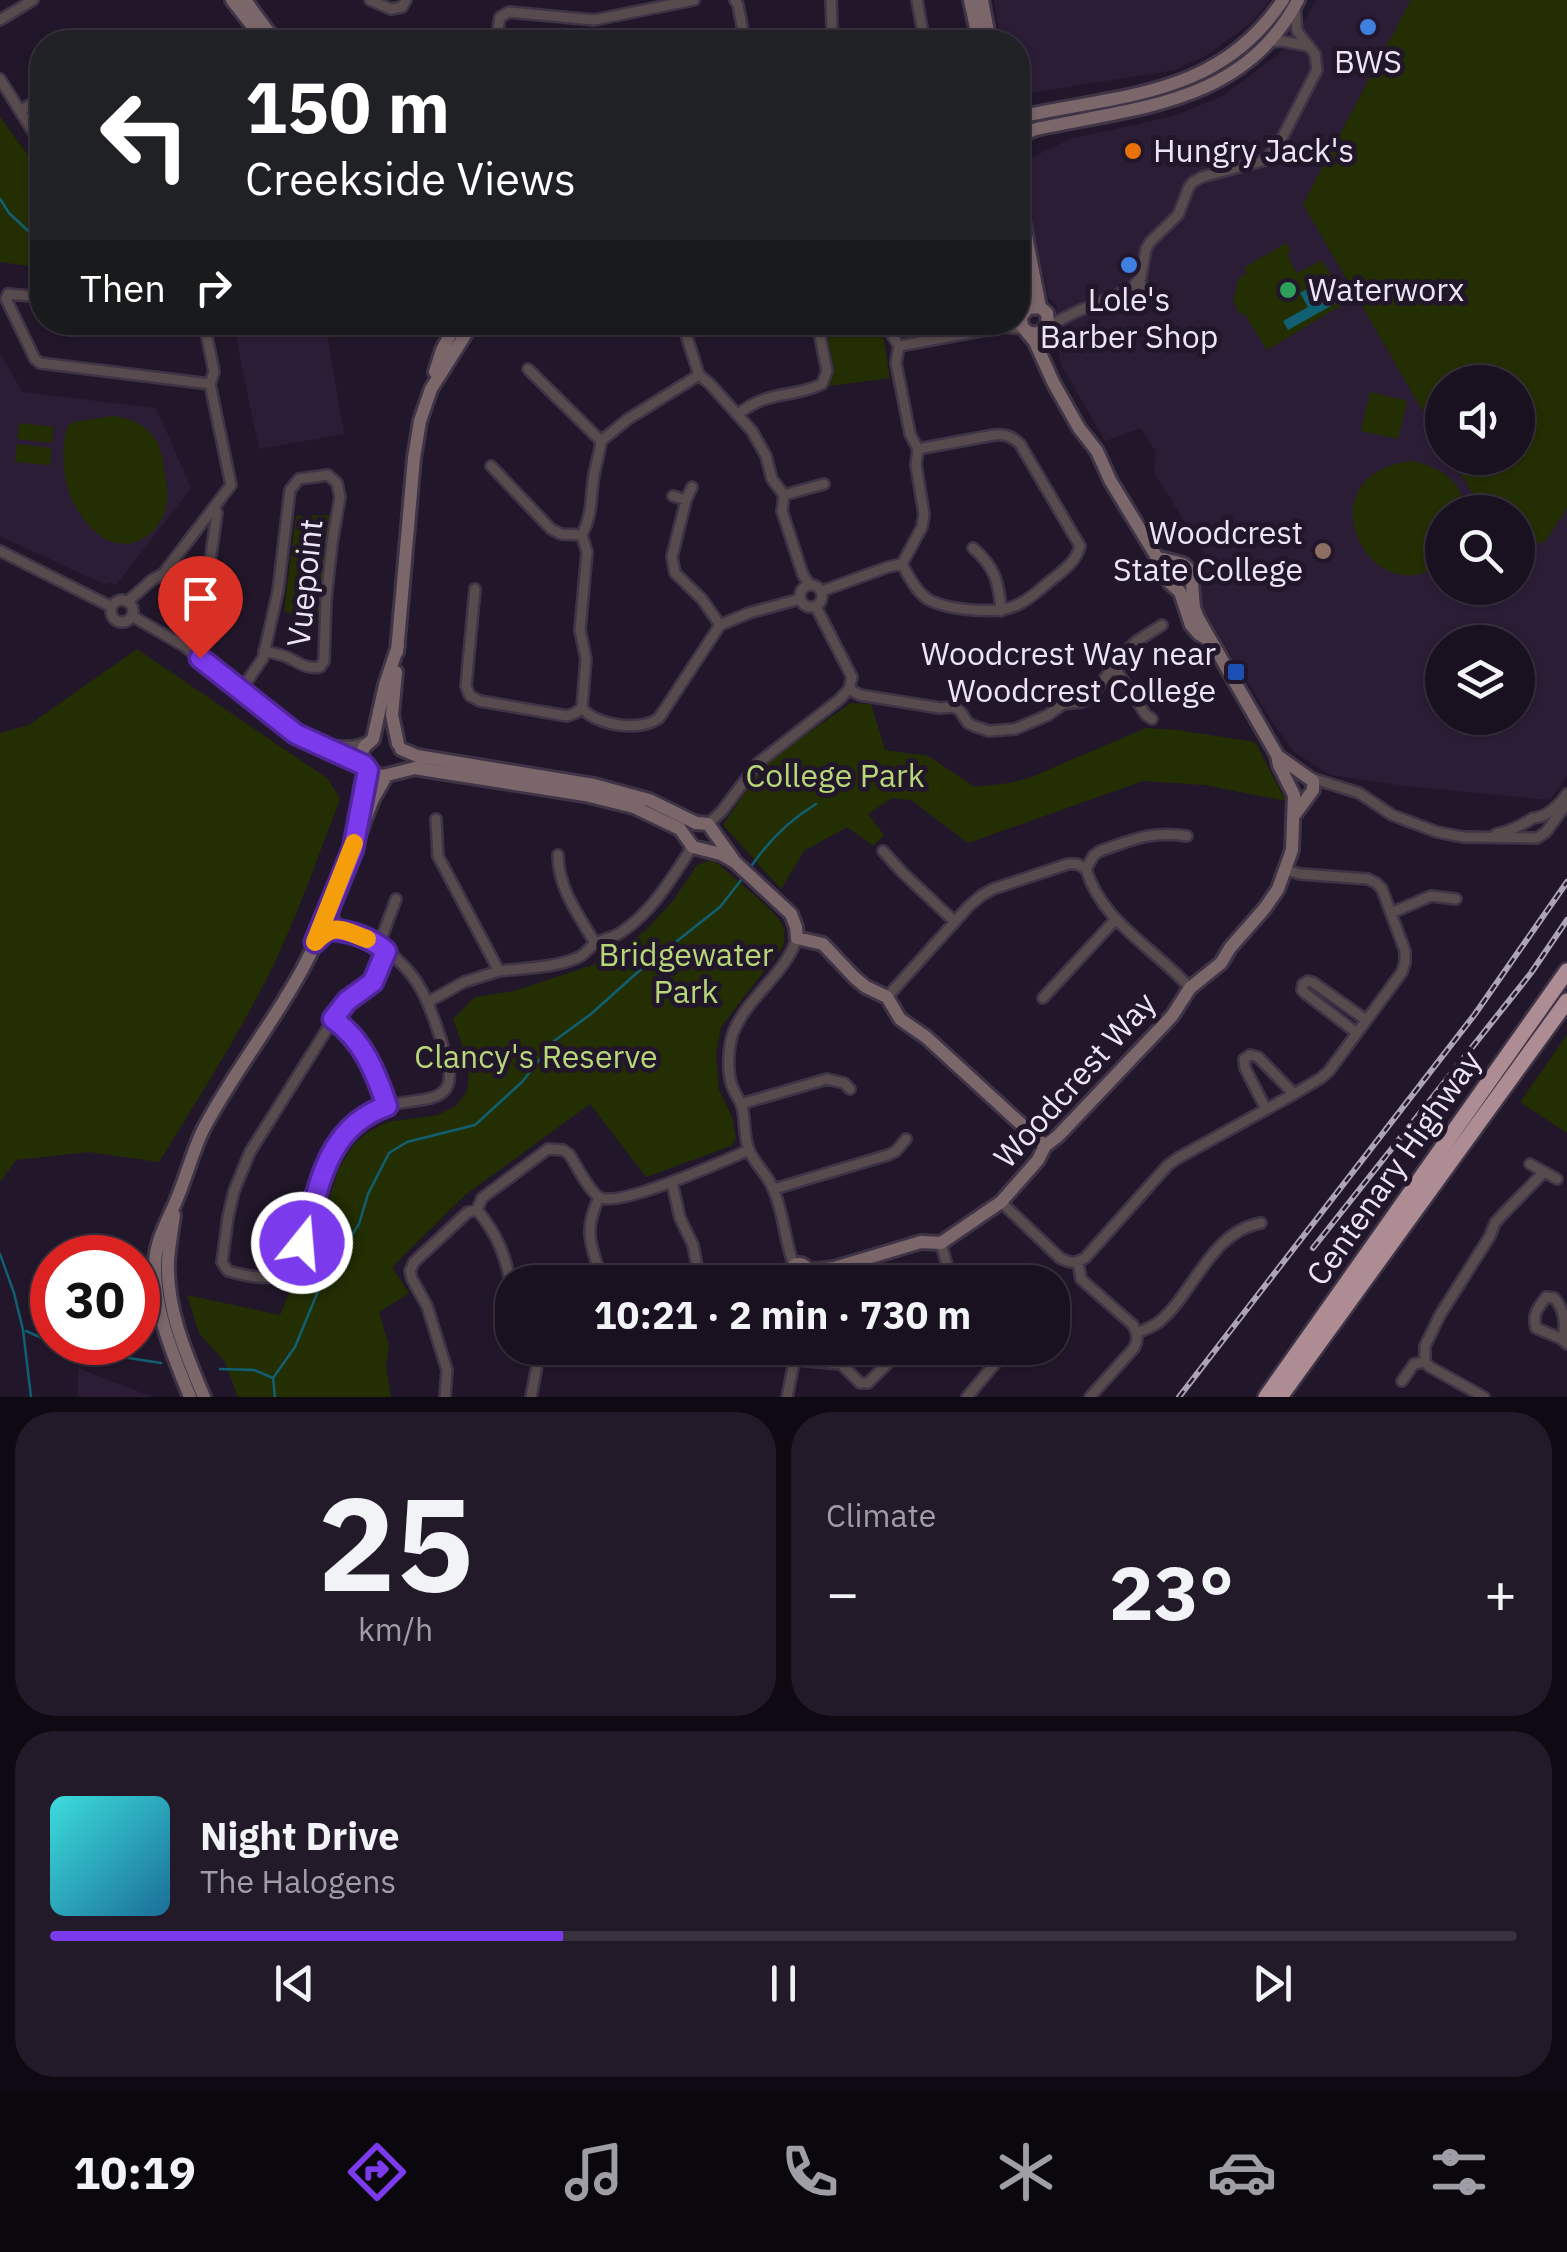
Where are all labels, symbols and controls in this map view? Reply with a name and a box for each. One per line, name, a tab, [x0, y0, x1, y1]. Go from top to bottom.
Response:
marker: BWS	[1357, 16, 1379, 38]
place label: BWS	[1334, 40, 1402, 82]
text: 150 m	[245, 61, 450, 152]
icon: left	[80, 70, 210, 200]
place label: Hungry Jack's	[1153, 129, 1354, 171]
marker: Hungry Jack's	[1122, 140, 1144, 162]
text: Creekside Views	[245, 149, 576, 207]
marker: Lole's Barber Shop	[1118, 254, 1140, 276]
icon: right	[186, 260, 241, 315]
text: Then	[80, 263, 166, 312]
place label: Waterworx	[1308, 268, 1464, 310]
place label: Lole's Barber Shop	[1040, 278, 1218, 357]
marker: Waterworx	[1277, 279, 1299, 301]
map controls	[1425, 365, 1535, 735]
button: sound	[1425, 365, 1535, 475]
button: search	[1425, 495, 1535, 605]
place label: Woodcrest State College	[1113, 511, 1303, 590]
street label: Vuepoint	[276, 517, 332, 649]
marker: Woodcrest State College	[1312, 540, 1334, 562]
pin	[158, 556, 243, 659]
icon: arrive	[173, 571, 228, 626]
button: layers	[1425, 625, 1535, 735]
place label: Woodcrest Way near Woodcrest College	[921, 632, 1216, 711]
marker: Woodcrest Way near Woodcrest College	[1225, 661, 1247, 683]
park label: College Park	[745, 754, 925, 796]
park label: Bridgewater Park	[598, 933, 774, 1012]
street label: Woodcrest Way	[984, 982, 1164, 1176]
park label: Clancy's Reserve	[414, 1035, 658, 1077]
street label: Centenary Highway	[1296, 1042, 1490, 1293]
position arrow	[250, 1191, 354, 1295]
speed limit sign: 30	[30, 1235, 160, 1365]
text: 10:21 · 2 min · 730 m	[594, 1290, 971, 1339]
text: 25	[317, 1458, 474, 1627]
text: Climate	[826, 1494, 936, 1536]
text: 23°	[1109, 1543, 1234, 1641]
text: −	[826, 1557, 859, 1628]
text: +	[1484, 1557, 1517, 1628]
text: km/h	[358, 1608, 433, 1650]
text: Night Drive	[200, 1811, 400, 1860]
text: The Halogens	[200, 1860, 396, 1902]
icon: previous	[267, 1956, 322, 2011]
icon: pause	[756, 1956, 811, 2011]
icon: next	[1245, 1956, 1300, 2011]
icon: directions	[342, 2137, 412, 2207]
icon: music	[559, 2137, 629, 2207]
icon: phone	[775, 2137, 845, 2207]
icon: climate	[991, 2137, 1061, 2207]
icon: car	[1207, 2137, 1277, 2207]
icon: filters	[1424, 2137, 1494, 2207]
text: 10:19	[73, 2143, 196, 2201]

